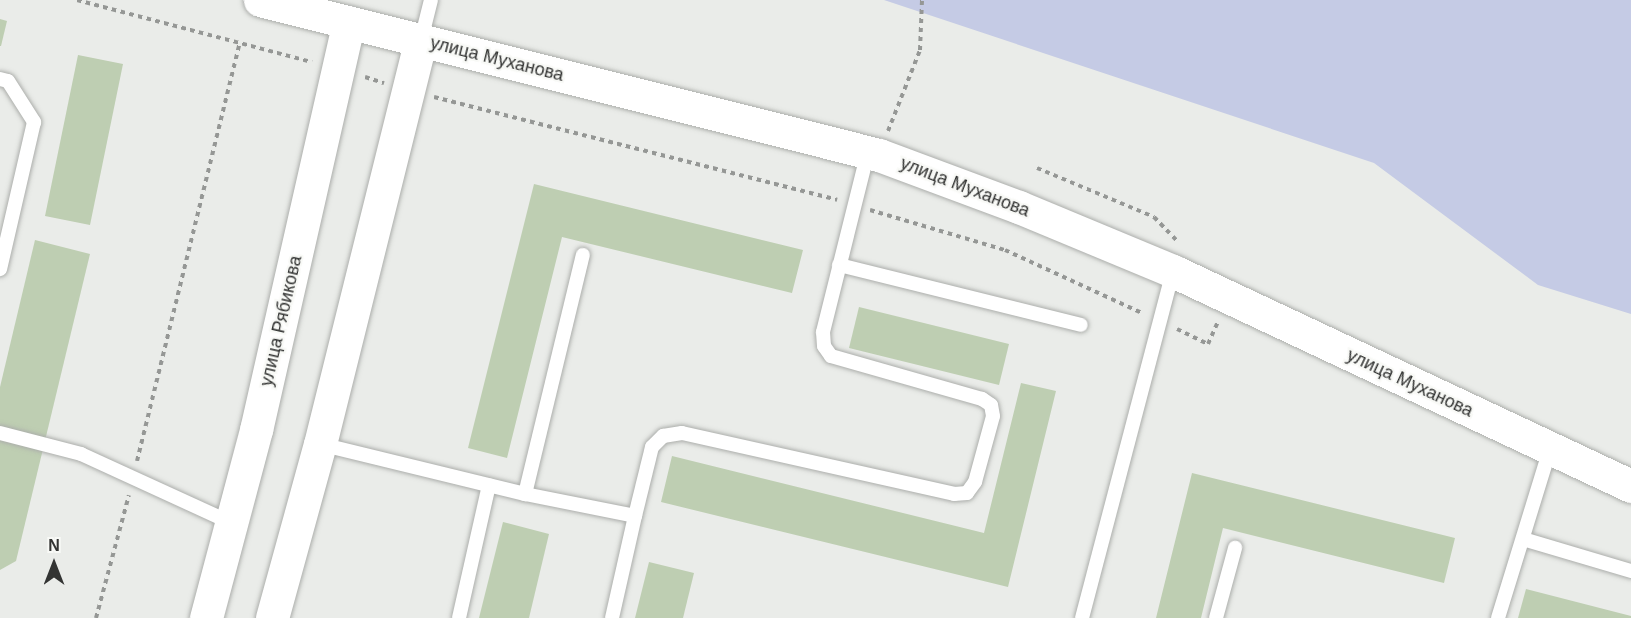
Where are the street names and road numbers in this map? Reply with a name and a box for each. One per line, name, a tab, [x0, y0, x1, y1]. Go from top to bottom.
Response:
street label: улица Муханова	[428, 32, 566, 86]
street label: улица Муханова	[897, 152, 1033, 222]
street label: улица Рябикова	[255, 254, 307, 388]
street label: улица Муханова	[1343, 344, 1477, 422]

